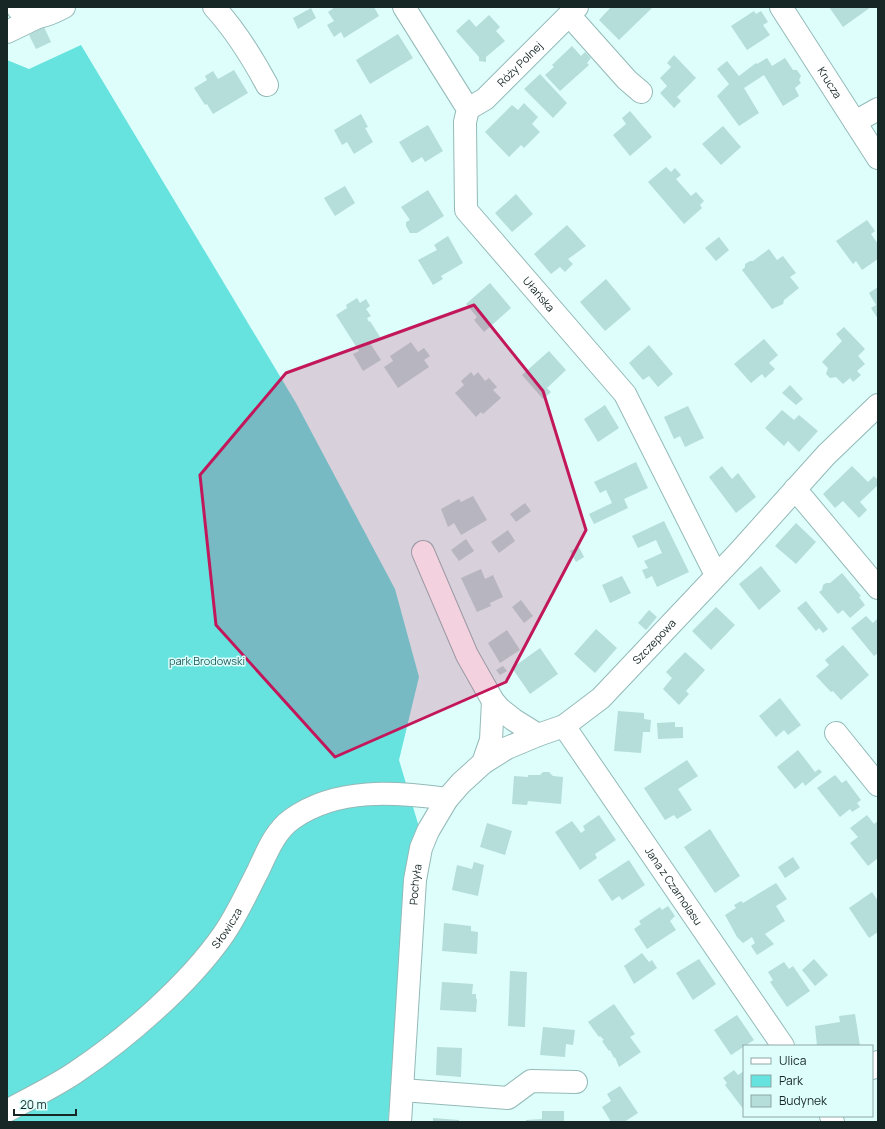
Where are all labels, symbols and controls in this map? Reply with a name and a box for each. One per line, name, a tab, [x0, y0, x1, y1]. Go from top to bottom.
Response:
street label: Róży Polnej	[494, 38, 545, 90]
street label: Krucza	[814, 64, 846, 101]
street label: Ułańska	[520, 273, 558, 315]
street label: Szczepowa	[629, 615, 679, 667]
park label: park Brodowski	[169, 653, 245, 668]
street label: Jana z Czarnolasu	[642, 844, 706, 928]
street label: Pochyła	[405, 863, 425, 906]
street label: Słowicza	[208, 905, 245, 951]
legend	[743, 1045, 873, 1117]
text: Ulica	[779, 1052, 806, 1069]
text: Park	[779, 1072, 804, 1089]
scale bar	[14, 1091, 76, 1117]
text: Budynek	[779, 1092, 828, 1109]
text: 20 m	[20, 1096, 47, 1113]

